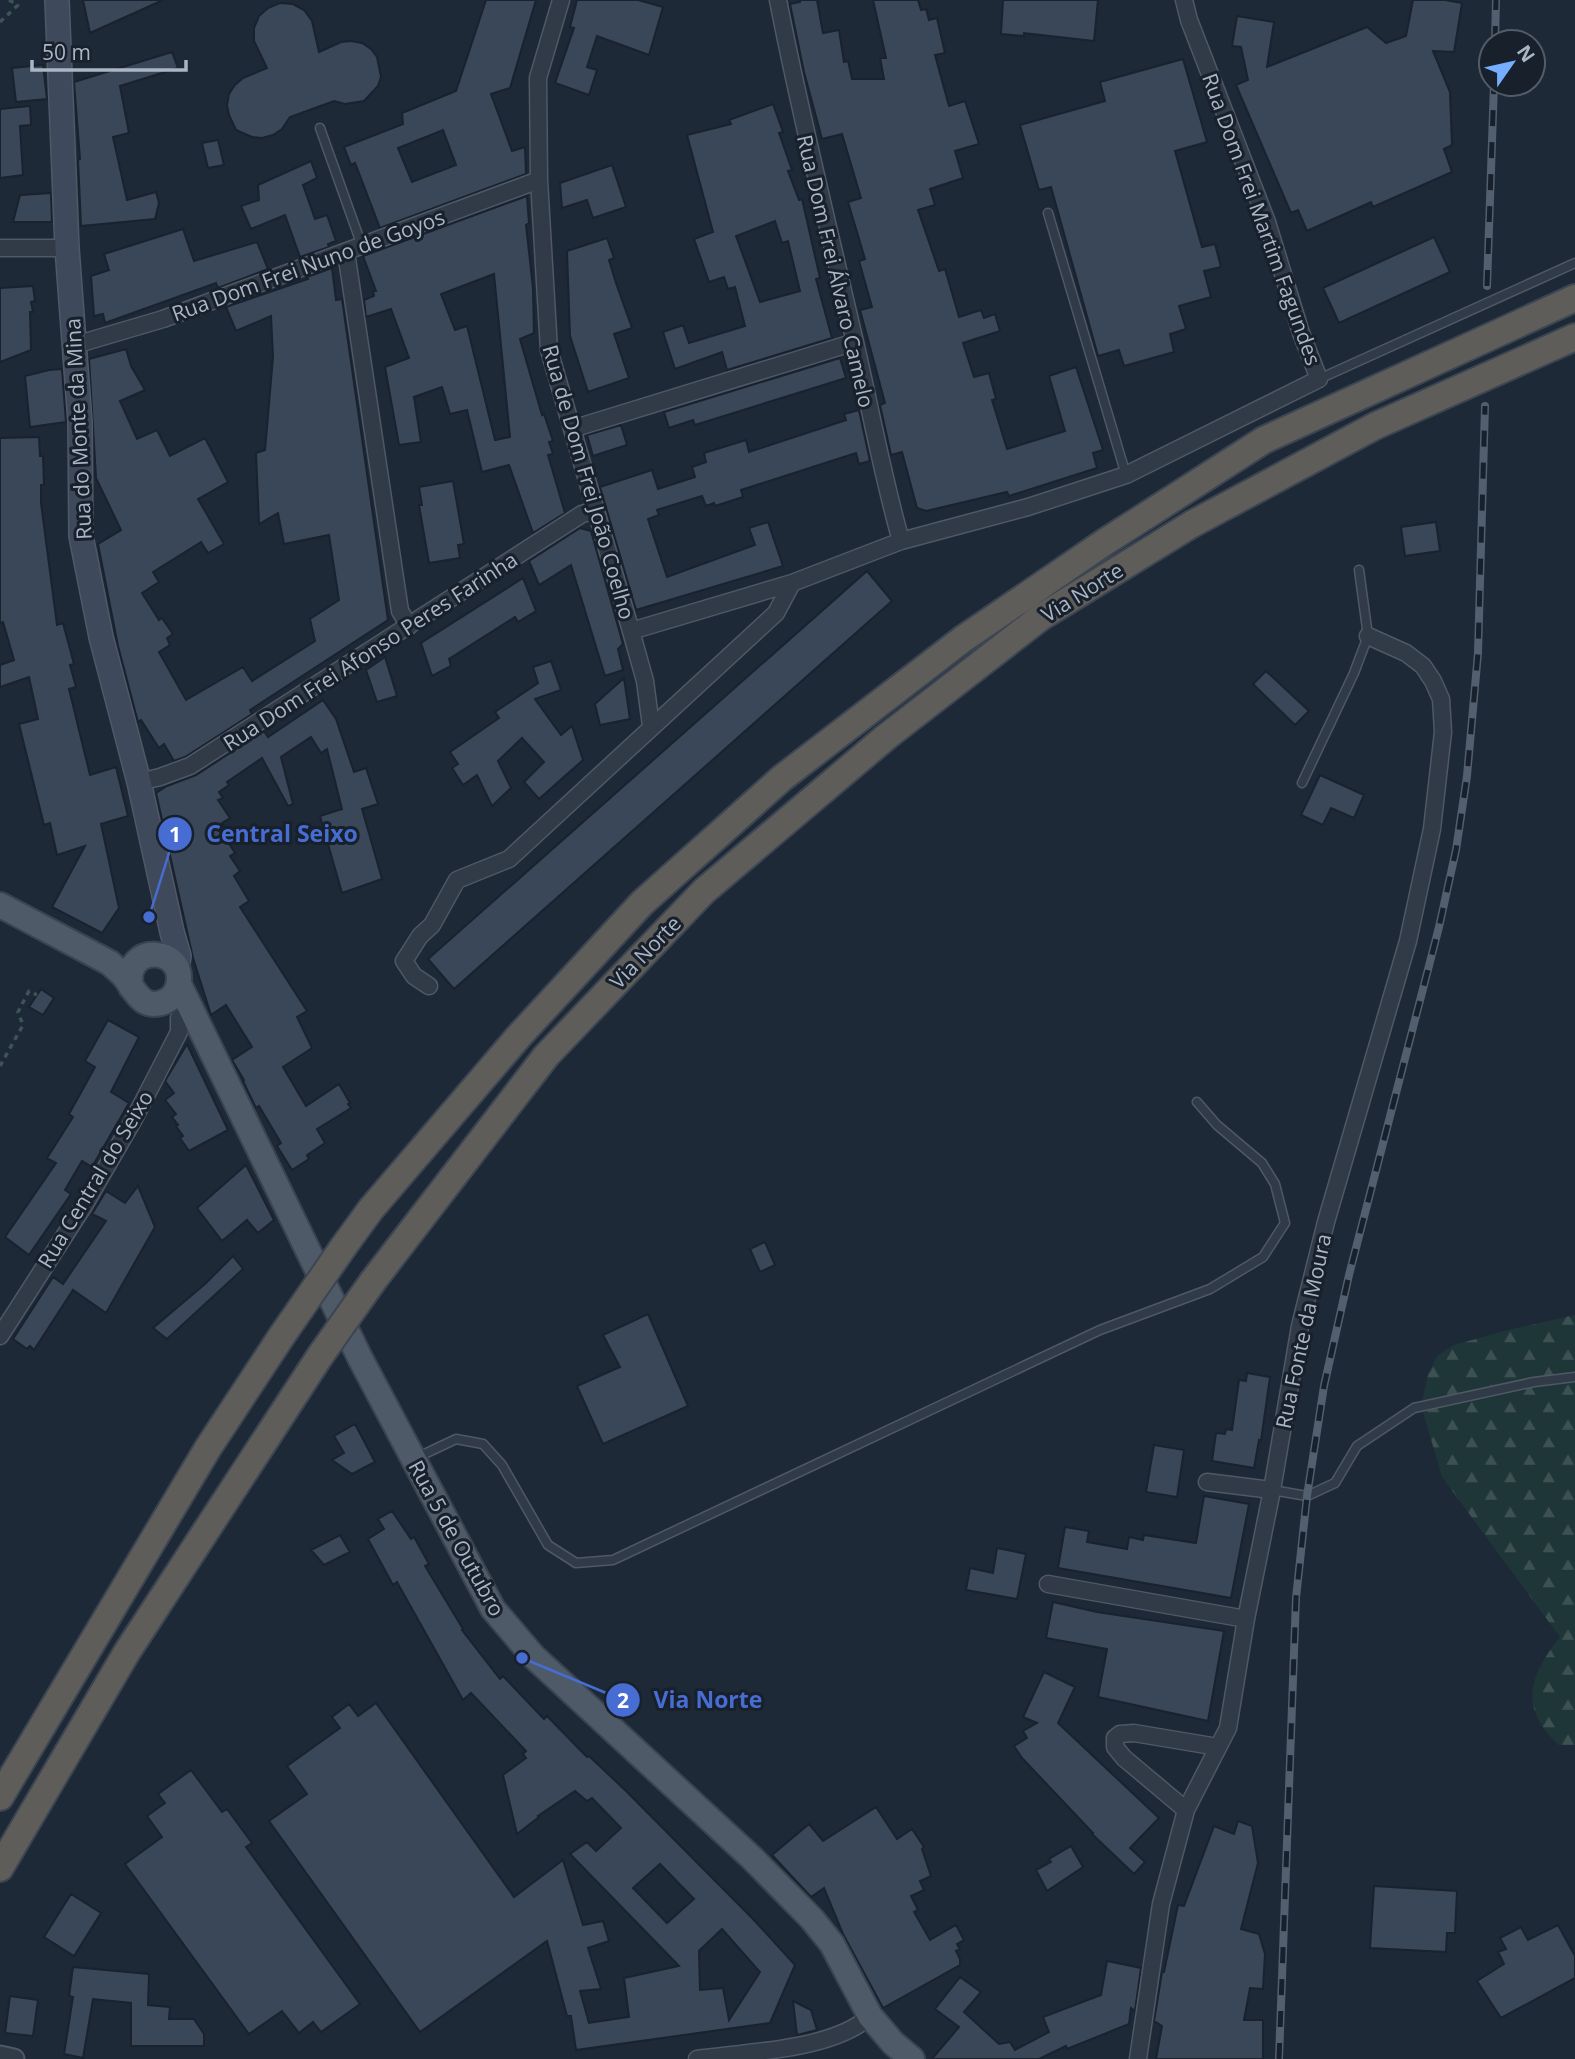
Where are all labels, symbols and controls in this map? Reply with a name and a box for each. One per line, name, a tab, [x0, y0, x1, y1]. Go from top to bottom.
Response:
scale bar	[32, 28, 186, 72]
north arrow	[1477, 28, 1547, 98]
text: 50 m	[42, 38, 91, 66]
text: N	[1511, 40, 1541, 67]
street label: Rua Dom Frei Martim Fagundes	[1196, 69, 1328, 369]
street label: Rua Dom Frei Álvaro Camelo	[791, 132, 881, 410]
street label: Rua Dom Frei Nuno de Goyos	[168, 203, 448, 327]
street label: Rua do Monte da Mina	[58, 318, 98, 540]
street label: Rua de Dom Frei João Coelho	[536, 341, 642, 623]
street label: Rua Dom Frei Afonso Peres Farinha	[217, 545, 523, 757]
street label: Via Norte	[1036, 556, 1128, 628]
callout: Central Seixo	[158, 812, 372, 856]
text: Central Seixo	[206, 817, 358, 849]
text: 1	[169, 820, 181, 848]
street label: Via Norte	[603, 909, 687, 995]
street label: Rua Central do Seixo	[31, 1085, 159, 1273]
street label: Rua Fonte da Moura	[1269, 1231, 1337, 1431]
street label: Rua 5 de Outubro	[403, 1455, 511, 1621]
callout: Via Norte	[605, 1678, 777, 1722]
text: Via Norte	[654, 1683, 762, 1715]
text: 2	[617, 1686, 629, 1714]

